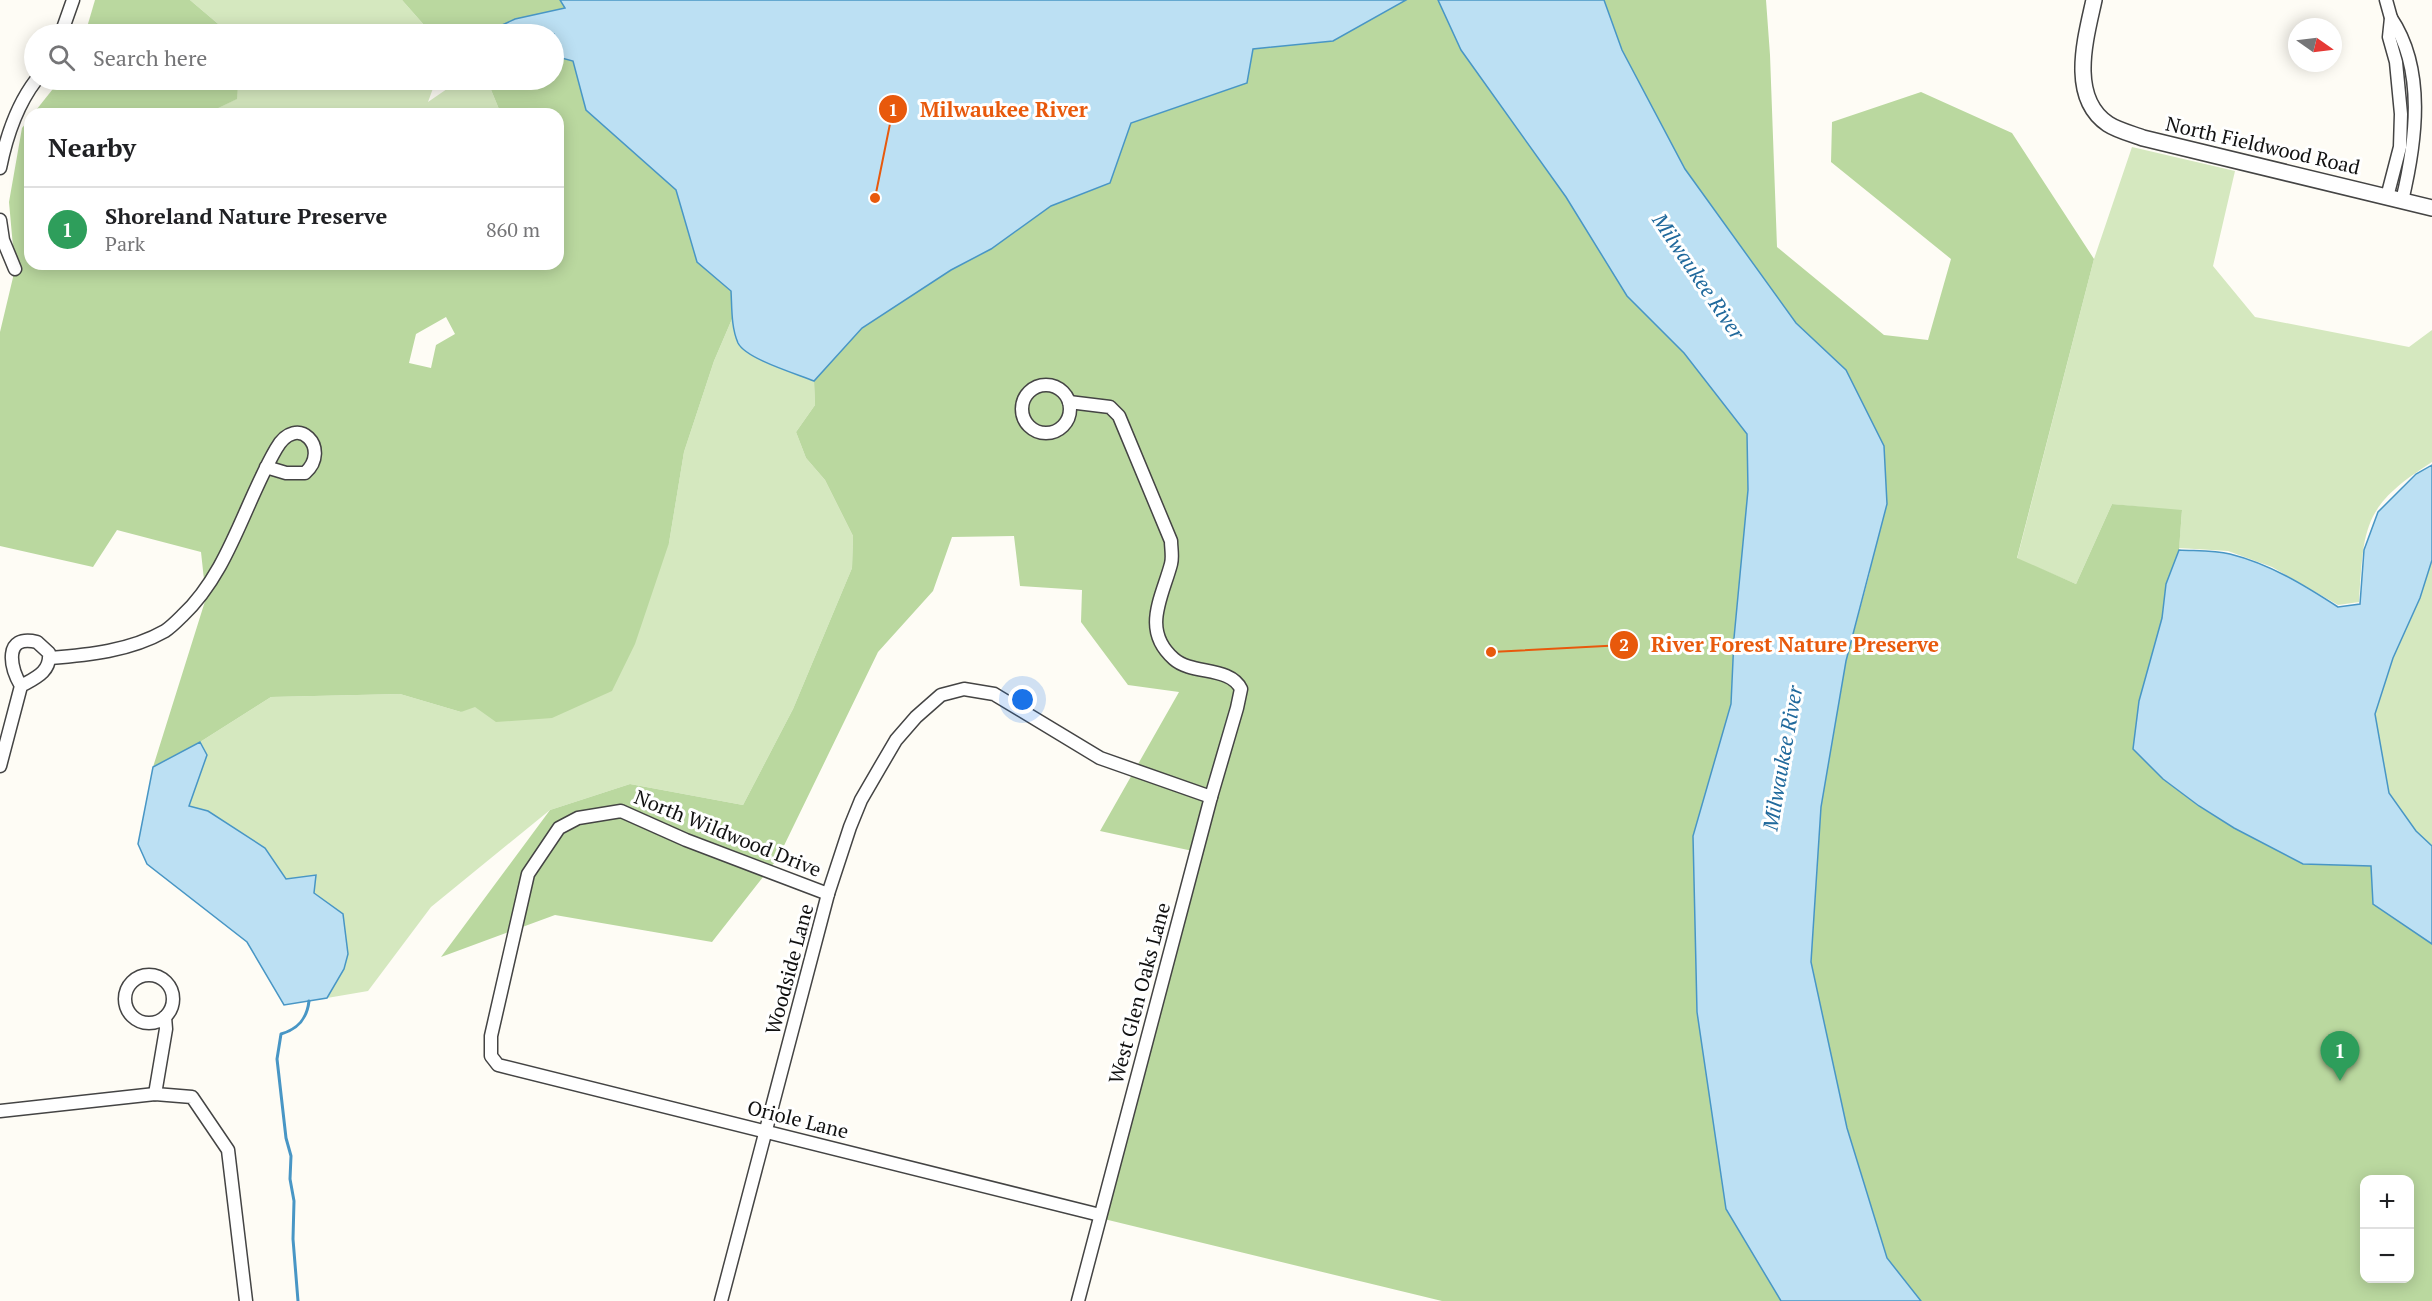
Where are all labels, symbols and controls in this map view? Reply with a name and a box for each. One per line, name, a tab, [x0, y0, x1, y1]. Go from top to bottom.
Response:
north arrow	[2288, 18, 2342, 72]
search box	[24, 24, 564, 90]
icon: search	[45, 41, 78, 74]
text: Search here	[93, 43, 207, 72]
callout: Milwaukee River	[878, 90, 1100, 129]
text: Milwaukee River	[920, 95, 1088, 123]
text: 1	[888, 97, 898, 121]
street label: North Fieldwood Road	[2163, 110, 2363, 180]
text: Nearby	[48, 130, 136, 164]
text: Shoreland Nature Preserve	[105, 201, 387, 230]
water label: Milwaukee River	[1646, 207, 1752, 345]
text: 1	[62, 216, 73, 243]
text: 860 m	[486, 216, 540, 243]
text: Park	[105, 230, 145, 257]
callout: River Forest Nature Preserve	[1609, 626, 1951, 665]
text: River Forest Nature Preserve	[1651, 630, 1939, 658]
text: 2	[1619, 632, 1629, 656]
water label: Milwaukee River	[1755, 683, 1809, 833]
your location	[1008, 685, 1037, 714]
street label: North Wildwood Drive	[631, 783, 825, 883]
street label: West Glen Oaks Lane	[1102, 899, 1176, 1087]
street label: Woodside Lane	[759, 901, 819, 1037]
pin: 1	[2320, 1032, 2360, 1081]
street label: Oriole Lane	[745, 1093, 851, 1145]
map controls	[2360, 1175, 2414, 1283]
button: +	[2360, 1175, 2414, 1229]
button: −	[2360, 1229, 2414, 1283]

